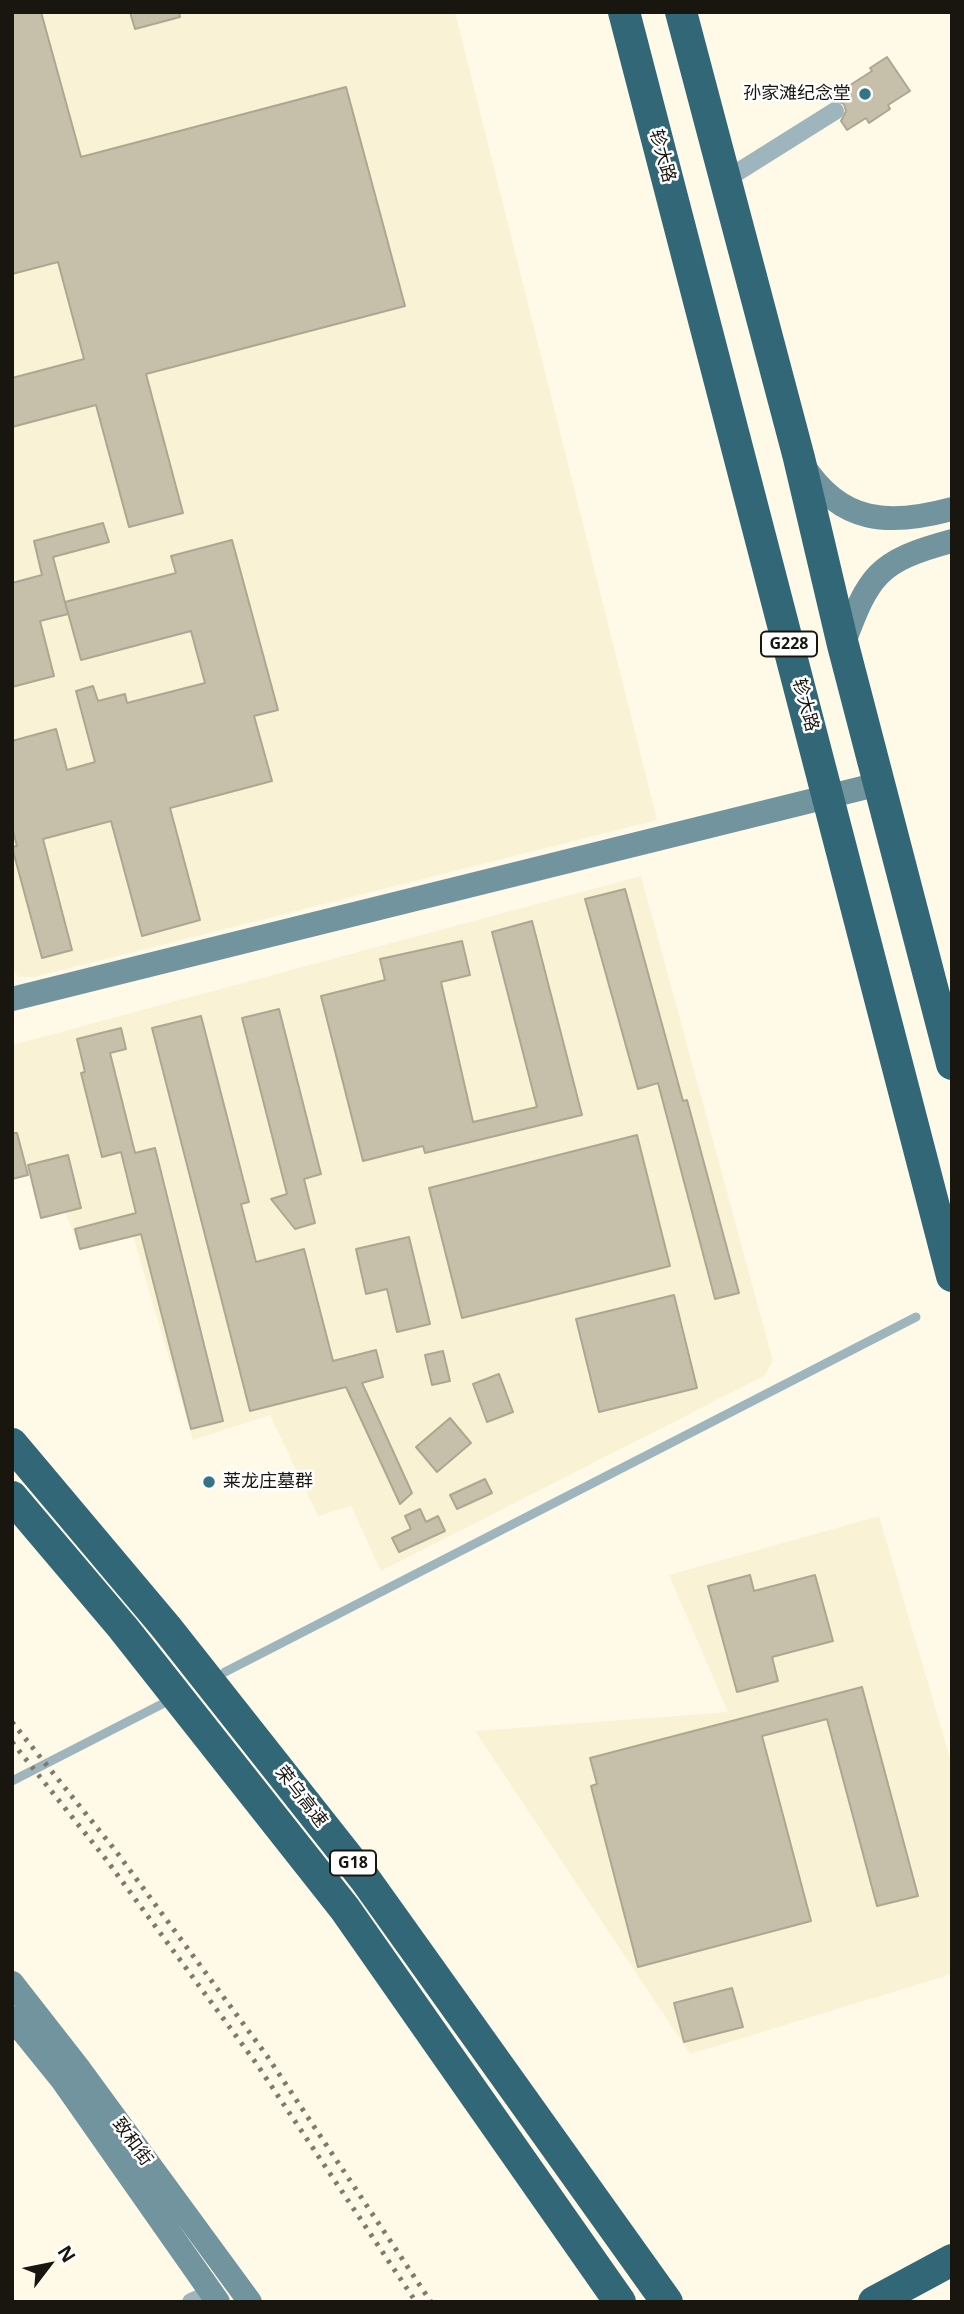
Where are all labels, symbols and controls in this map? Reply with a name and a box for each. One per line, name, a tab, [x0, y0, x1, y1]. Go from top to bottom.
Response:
place label: 孙家滩纪念堂	[743, 83, 851, 105]
marker: 孙家滩纪念堂	[857, 86, 873, 102]
street label: 轸大路	[645, 127, 679, 185]
road number: G228	[761, 632, 817, 656]
street label: 轸大路	[788, 676, 822, 734]
place label: 莱龙庄墓群	[223, 1471, 313, 1493]
marker: 莱龙庄墓群	[201, 1474, 217, 1490]
street label: 荣乌高速	[270, 1762, 332, 1832]
road number: G18	[330, 1851, 376, 1876]
street label: 致和街	[107, 2114, 157, 2170]
north arrow	[14, 2230, 84, 2300]
text: N	[52, 2240, 82, 2267]

